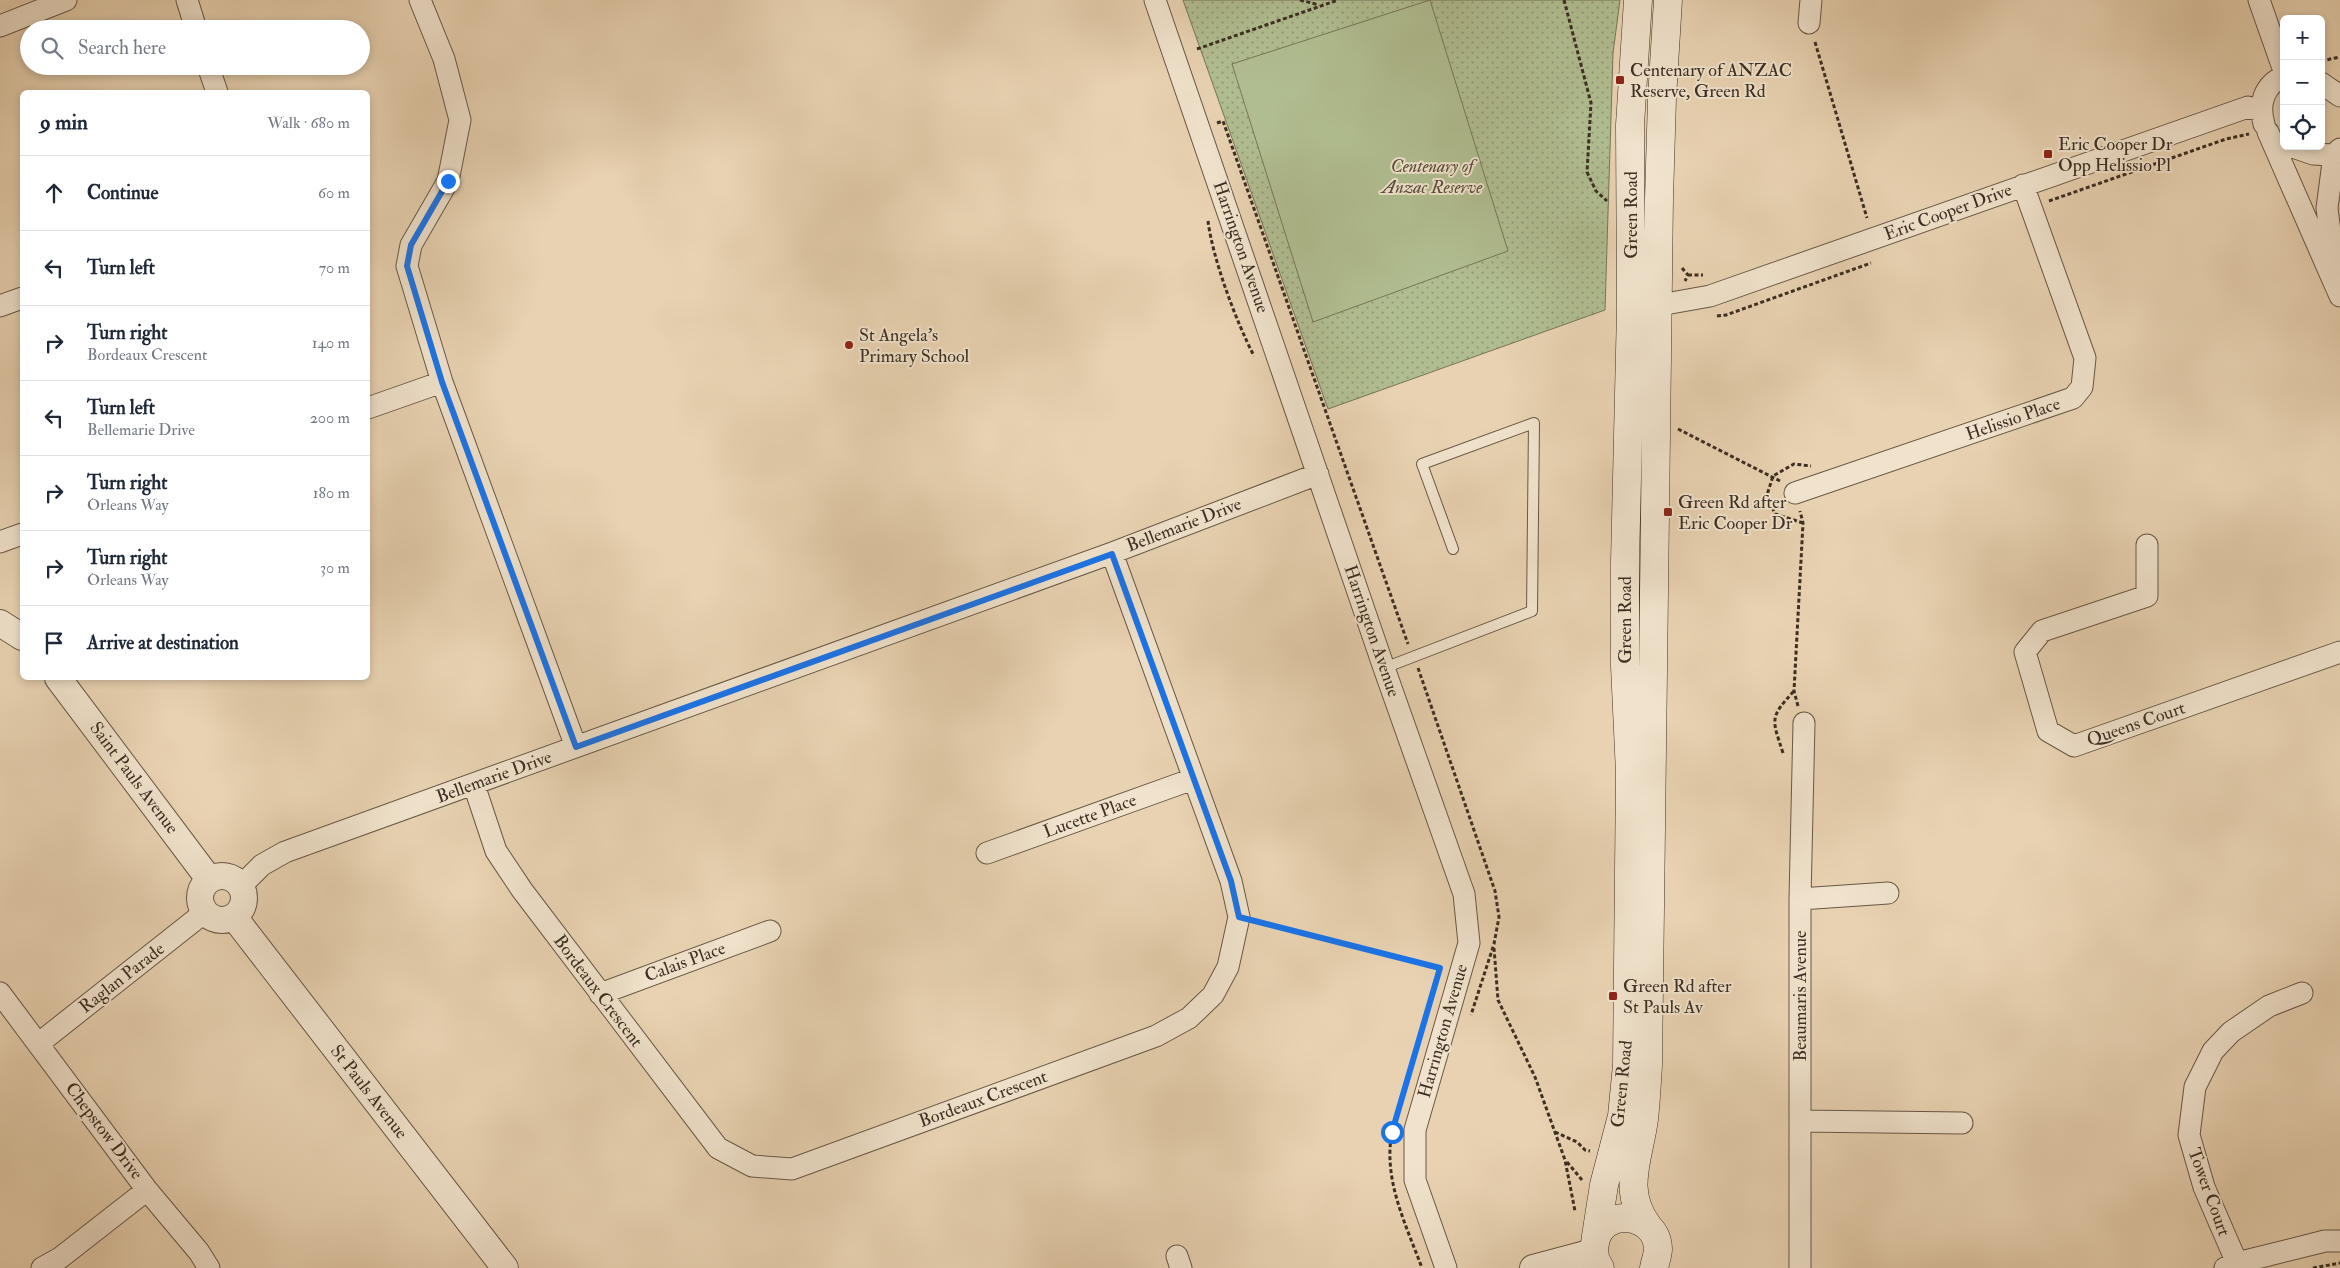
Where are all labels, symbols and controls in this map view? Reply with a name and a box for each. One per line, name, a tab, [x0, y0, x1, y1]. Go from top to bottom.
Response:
map controls	[2280, 15, 2325, 150]
button: +	[2280, 15, 2325, 60]
search box	[20, 20, 370, 75]
icon: search	[38, 34, 66, 62]
text: Search here	[78, 36, 166, 60]
place label: Centenary of ANZAC Reserve, Green Rd	[1630, 59, 1792, 103]
button: −	[2280, 60, 2325, 105]
marker: Centenary of ANZAC Reserve, Green Rd	[1614, 74, 1626, 86]
button: locate	[2280, 105, 2325, 150]
text: 9 min	[40, 109, 88, 136]
text: Walk · 680 m	[267, 113, 350, 133]
place label: Eric Cooper Dr Opp Helissio Pl	[2058, 133, 2173, 177]
marker: Eric Cooper Dr Opp Helissio Pl	[2042, 148, 2054, 160]
park label: Centenary of Anzac Reserve	[1380, 155, 1483, 199]
route end	[437, 170, 460, 193]
street label: Green Road	[1620, 171, 1643, 259]
street label: Harrington Avenue	[1208, 178, 1275, 316]
street label: Eric Cooper Drive	[1881, 178, 2015, 246]
icon: ahead	[40, 179, 68, 207]
text: Continue	[87, 181, 158, 205]
text: 60 m	[318, 183, 350, 203]
icon: left	[40, 254, 68, 282]
text: Turn left	[87, 256, 155, 280]
text: 70 m	[319, 258, 350, 278]
text: Turn right	[87, 321, 167, 345]
place label: St Angela's Primary School	[859, 324, 970, 368]
icon: right	[40, 329, 68, 357]
text: 140 m	[312, 333, 350, 353]
marker: St Angela's Primary School	[843, 339, 855, 351]
text: Bordeaux Crescent	[87, 345, 207, 365]
street label: Helissio Place	[1963, 392, 2064, 446]
text: Turn left	[87, 396, 155, 420]
icon: left	[40, 404, 68, 432]
text: 200 m	[310, 408, 350, 428]
text: Bellemarie Drive	[87, 420, 195, 440]
text: Turn right	[87, 471, 167, 495]
icon: right	[40, 479, 68, 507]
text: 180 m	[313, 483, 350, 503]
place label: Green Rd after Eric Cooper Dr	[1678, 491, 1793, 535]
street label: Bellemarie Drive	[1123, 492, 1245, 557]
text: Orleans Way	[87, 495, 169, 515]
marker: Green Rd after Eric Cooper Dr	[1662, 506, 1674, 518]
text: Turn right	[87, 546, 167, 570]
icon: right	[40, 554, 68, 582]
text: 30 m	[320, 558, 350, 578]
street label: Harrington Avenue	[1339, 562, 1406, 700]
text: Orleans Way	[87, 570, 169, 590]
street label: Green Road	[1614, 576, 1637, 664]
icon: arrive	[40, 629, 68, 657]
text: Arrive at destination	[87, 631, 239, 655]
street label: Queens Court	[2084, 696, 2188, 752]
street label: Saint Pauls Avenue	[84, 717, 184, 839]
street label: Bellemarie Drive	[433, 745, 555, 809]
street label: Lucette Place	[1040, 788, 1140, 843]
street label: Bordeaux Crescent	[548, 930, 648, 1052]
street label: Beaumaris Avenue	[1789, 930, 1812, 1061]
street label: Raglan Parade	[75, 937, 170, 1019]
street label: Calais Place	[641, 937, 729, 987]
street label: Harrington Avenue	[1413, 961, 1473, 1101]
place label: Green Rd after St Pauls Av	[1623, 975, 1732, 1019]
marker: Green Rd after St Pauls Av	[1607, 990, 1619, 1002]
street label: Green Road	[1606, 1039, 1638, 1129]
street label: St Pauls Avenue	[325, 1040, 413, 1144]
street label: Bordeaux Crescent	[916, 1065, 1051, 1133]
street label: Chepstow Drive	[60, 1078, 148, 1185]
route start	[1381, 1121, 1404, 1144]
street label: Tower Court	[2182, 1145, 2236, 1239]

